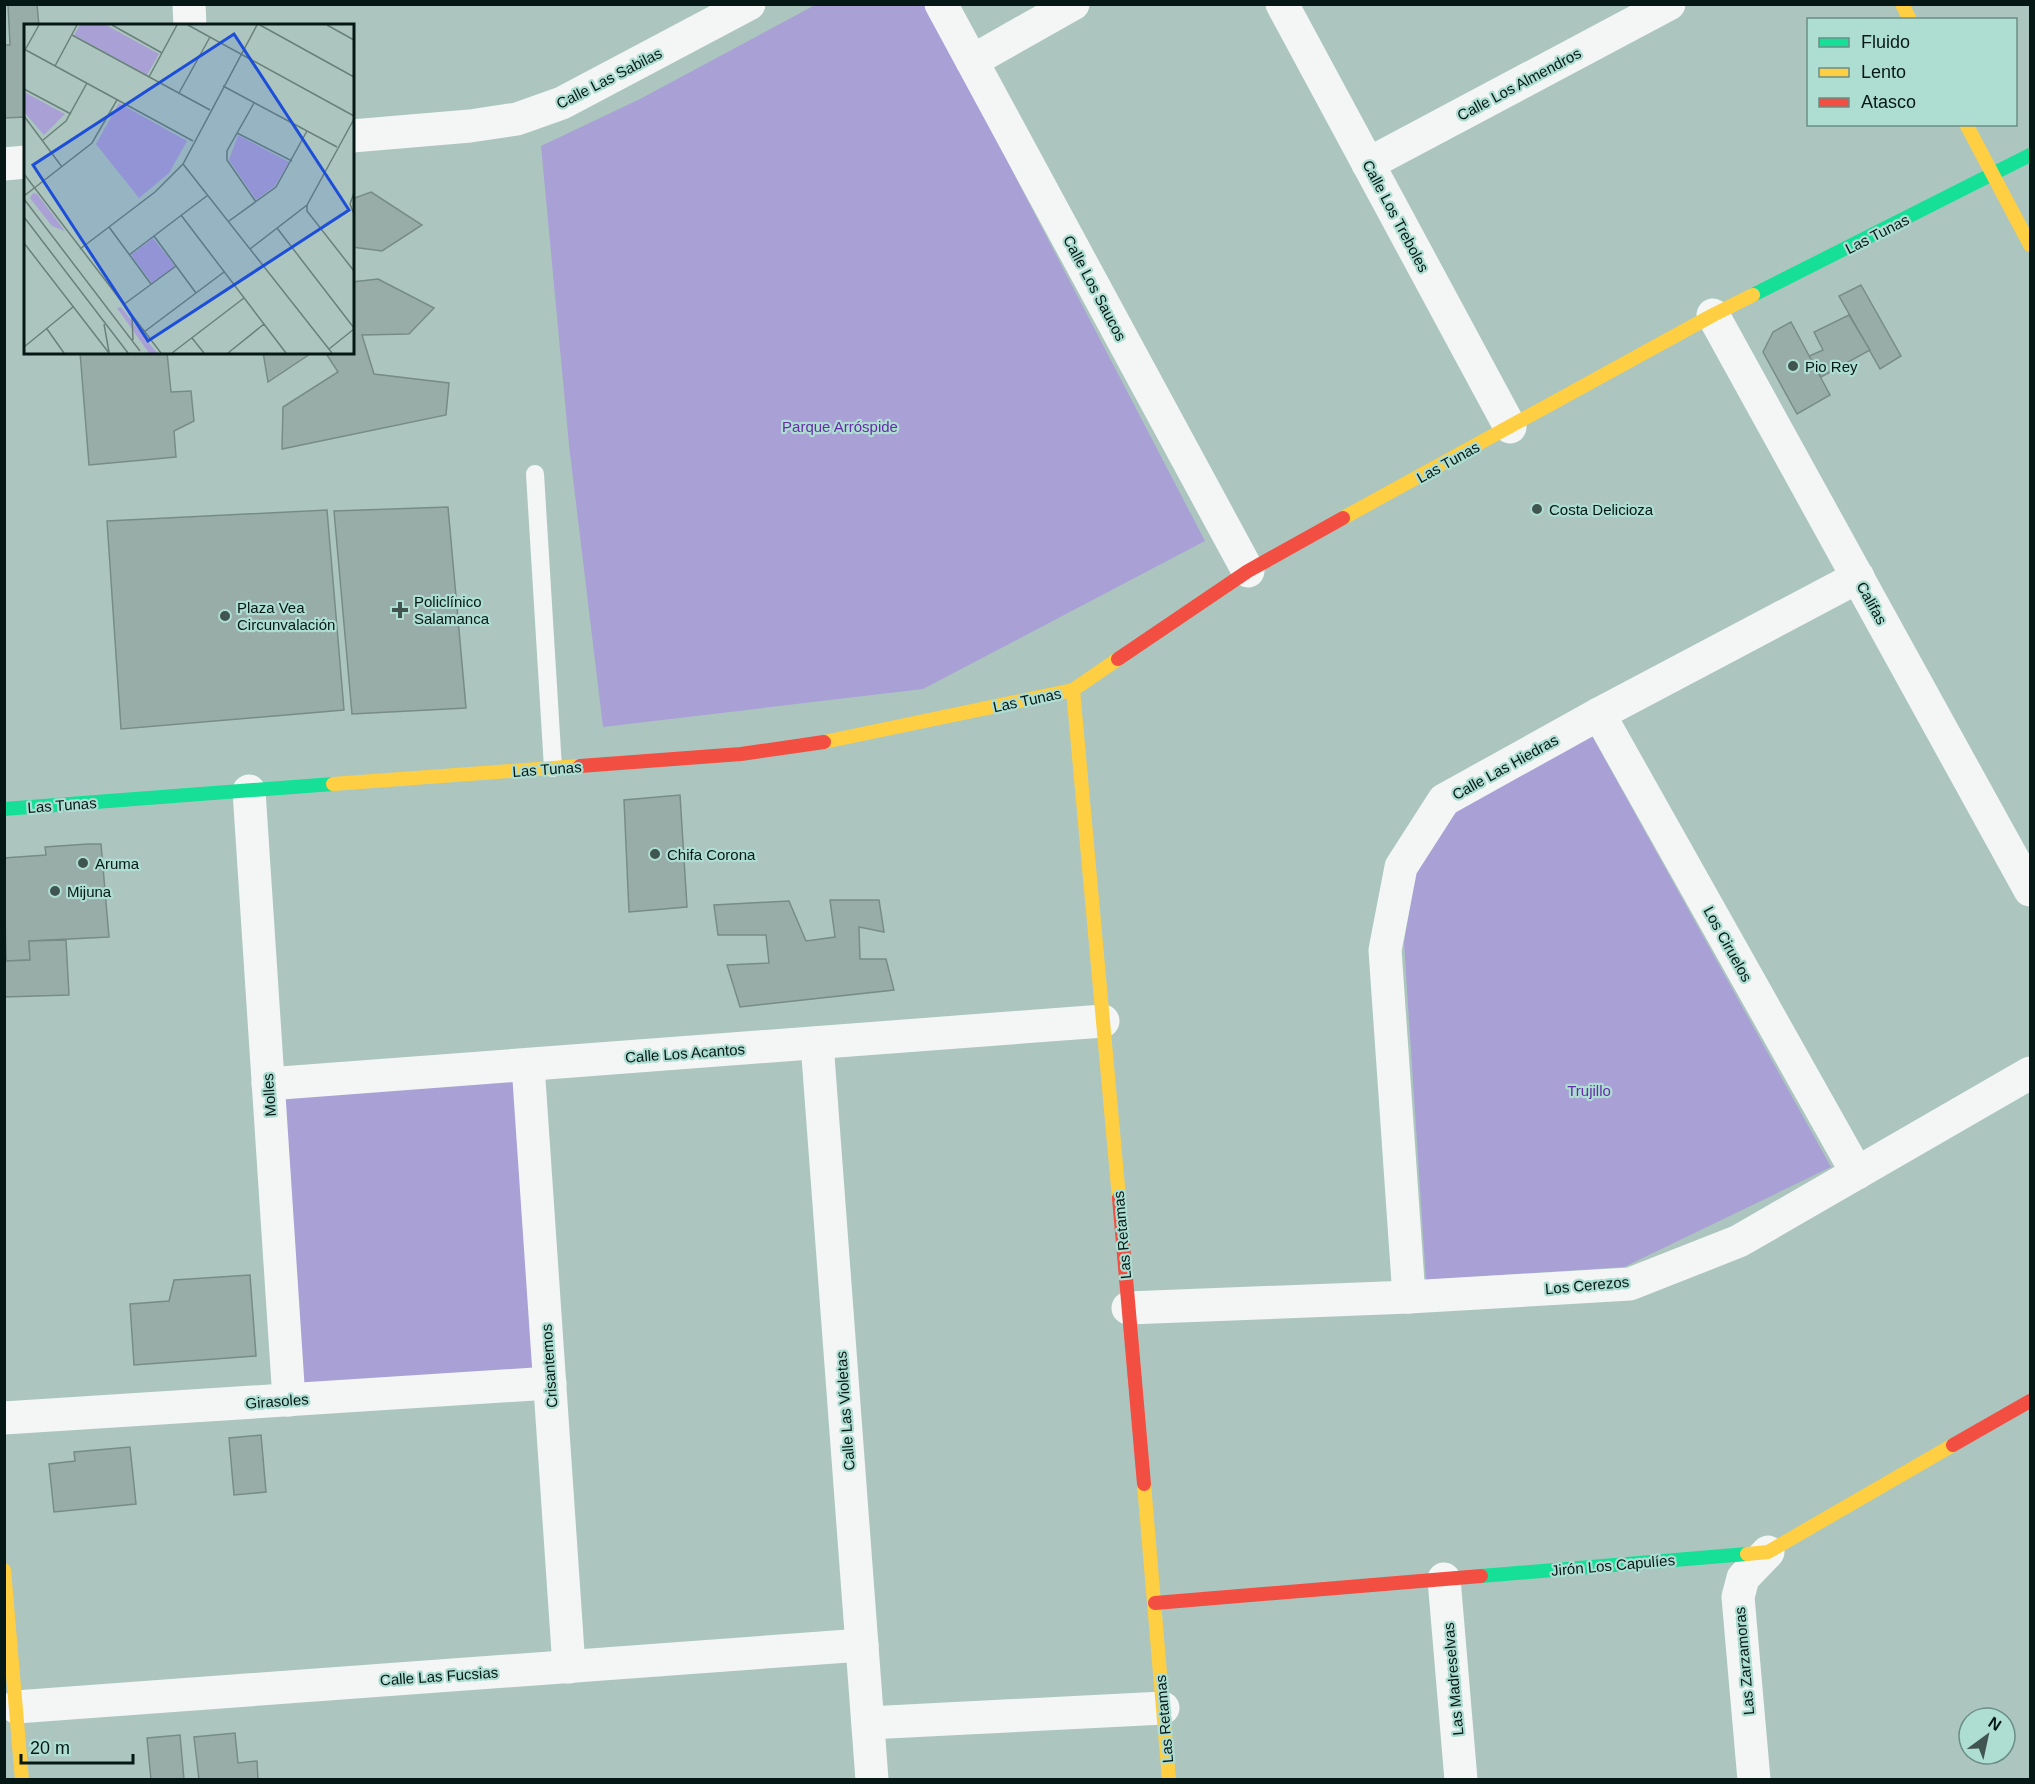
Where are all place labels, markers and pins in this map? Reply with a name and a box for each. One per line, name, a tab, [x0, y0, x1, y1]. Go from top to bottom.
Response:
place label: Pio Rey	[1805, 358, 1858, 375]
marker: Pio Rey	[1786, 359, 1800, 373]
place label: Costa Delicioza	[1549, 501, 1654, 518]
marker: Costa Delicioza	[1530, 502, 1544, 516]
place label: Policlínico Salamanca	[414, 593, 490, 627]
place label: Plaza Vea Circunvalación	[237, 599, 335, 633]
marker: Policlínico Salamanca	[391, 601, 409, 619]
marker: Plaza Vea Circunvalación	[218, 609, 232, 623]
place label: Chifa Corona	[667, 846, 756, 863]
marker: Chifa Corona	[648, 847, 662, 861]
place label: Aruma	[95, 855, 140, 872]
marker: Aruma	[76, 856, 90, 870]
place label: Mijuna	[67, 883, 112, 900]
marker: Mijuna	[48, 884, 62, 898]

